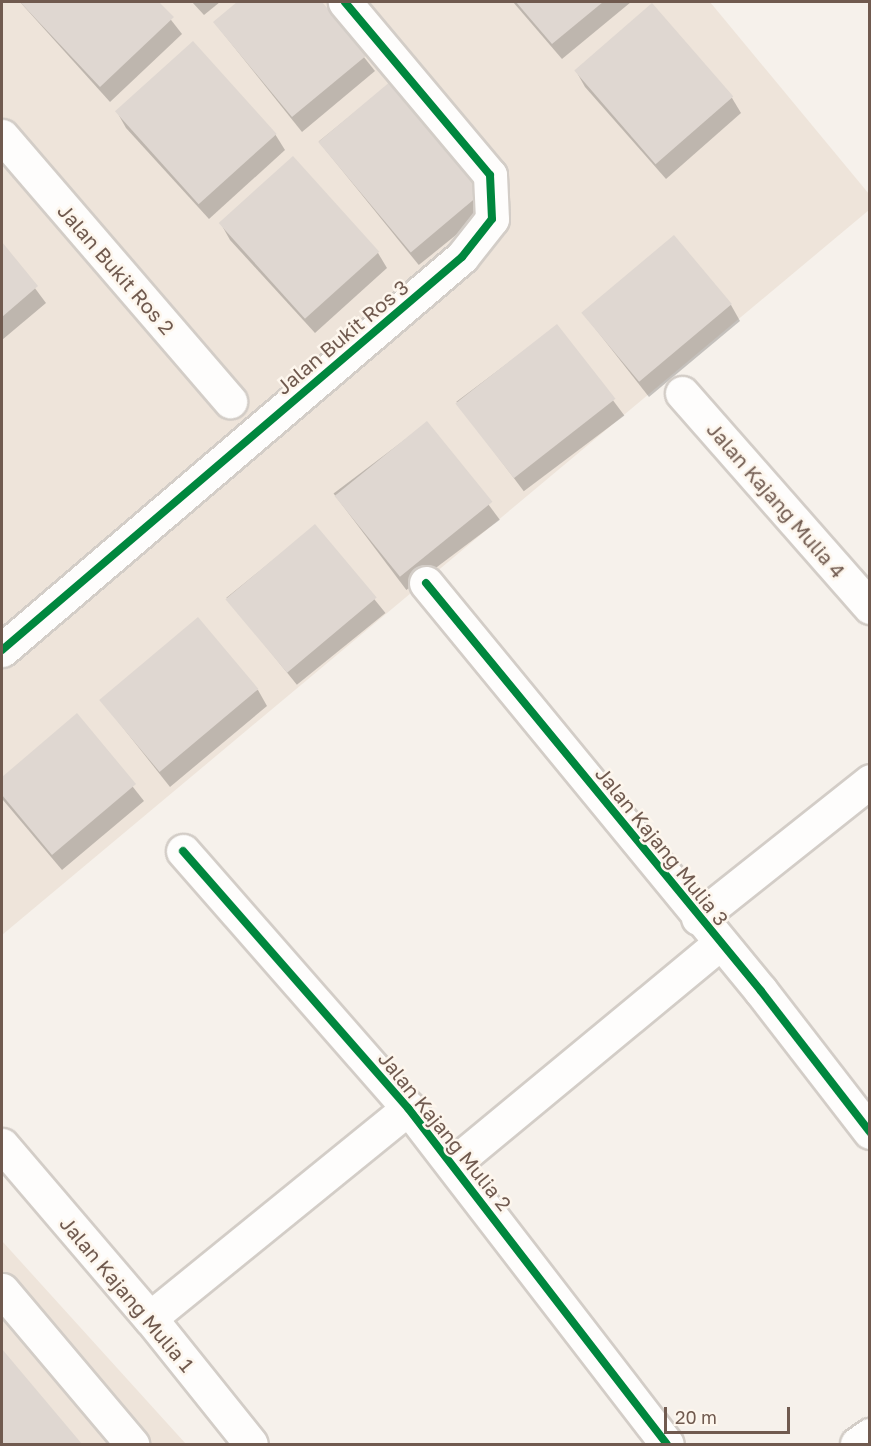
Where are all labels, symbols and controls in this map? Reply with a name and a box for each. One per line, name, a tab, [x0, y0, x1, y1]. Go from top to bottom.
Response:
street label: Jalan Bukit Ros 2	[53, 199, 179, 339]
street label: Jalan Bukit Ros 3	[271, 275, 413, 399]
street label: Jalan Kajang Mulia 4	[702, 417, 850, 583]
street label: Jalan Kajang Mulia 3	[590, 762, 734, 930]
street label: Jalan Kajang Mulia 2	[374, 1047, 516, 1215]
street label: Jalan Kajang Mulia 1	[55, 1211, 199, 1377]
scale bar	[667, 1395, 793, 1433]
text: 20 m	[675, 1406, 717, 1428]

